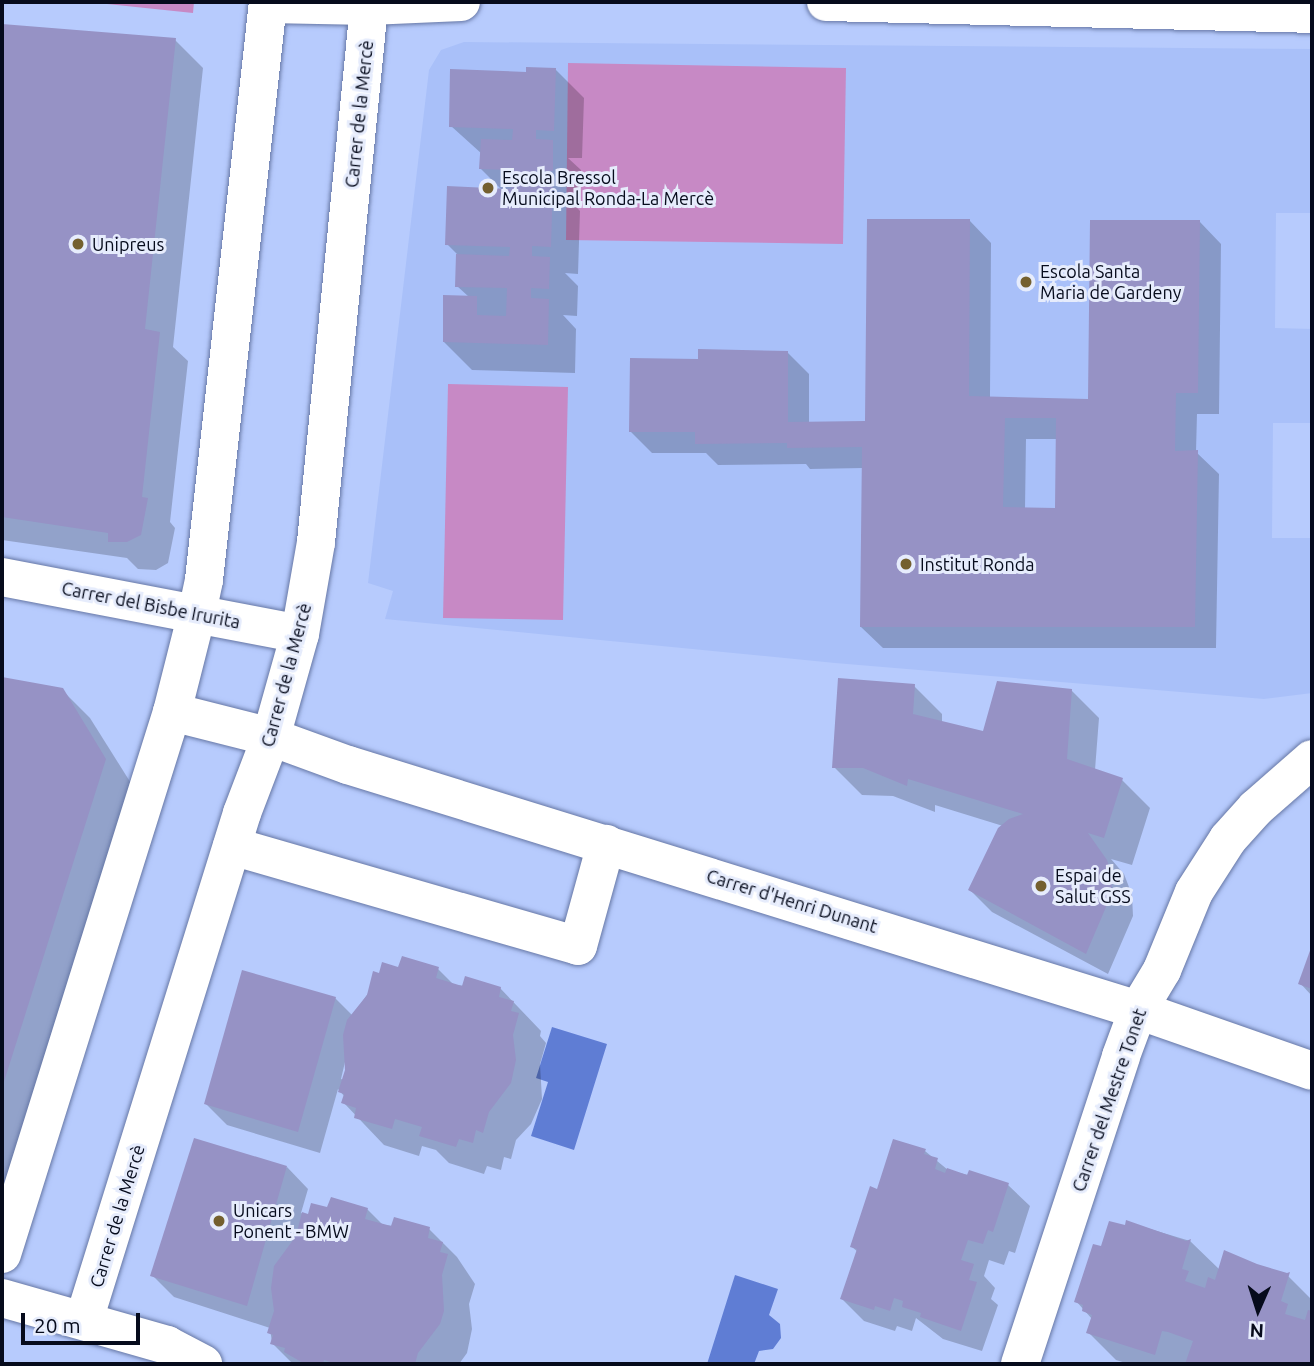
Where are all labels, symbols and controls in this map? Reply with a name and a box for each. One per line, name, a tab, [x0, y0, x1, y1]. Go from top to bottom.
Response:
street label: Carrer de la Mercè	[341, 39, 377, 189]
place label: Escola Bressol Municipal Ronda-La Mercè	[502, 167, 714, 210]
marker: Escola Bressol Municipal Ronda-La Mercè	[480, 180, 496, 196]
place label: Unipreus	[92, 233, 164, 255]
marker: Unipreus	[70, 236, 86, 252]
place label: Escola Santa Maria de Gardeny	[1040, 261, 1181, 304]
marker: Escola Santa Maria de Gardeny	[1018, 274, 1034, 290]
place label: Institut Ronda	[920, 553, 1034, 575]
marker: Institut Ronda	[898, 556, 914, 572]
street label: Carrer del Bisbe Irurita	[60, 577, 242, 633]
street label: Carrer de la Mercè	[256, 601, 316, 749]
street label: Carrer d'Henri Dunant	[704, 865, 880, 937]
place label: Espai de Salut GSS	[1055, 865, 1131, 908]
marker: Espai de Salut GSS	[1033, 878, 1049, 894]
street label: Carrer del Mestre Tonet	[1067, 1006, 1151, 1194]
street label: Carrer de la Mercè	[85, 1142, 149, 1290]
place label: Unicars Ponent - BMW	[233, 1200, 349, 1242]
marker: Unicars Ponent - BMW	[211, 1213, 227, 1229]
north arrow	[1223, 1275, 1293, 1345]
scale bar	[24, 1300, 144, 1344]
text: 20 m	[34, 1313, 81, 1337]
text: N	[1249, 1320, 1265, 1342]

